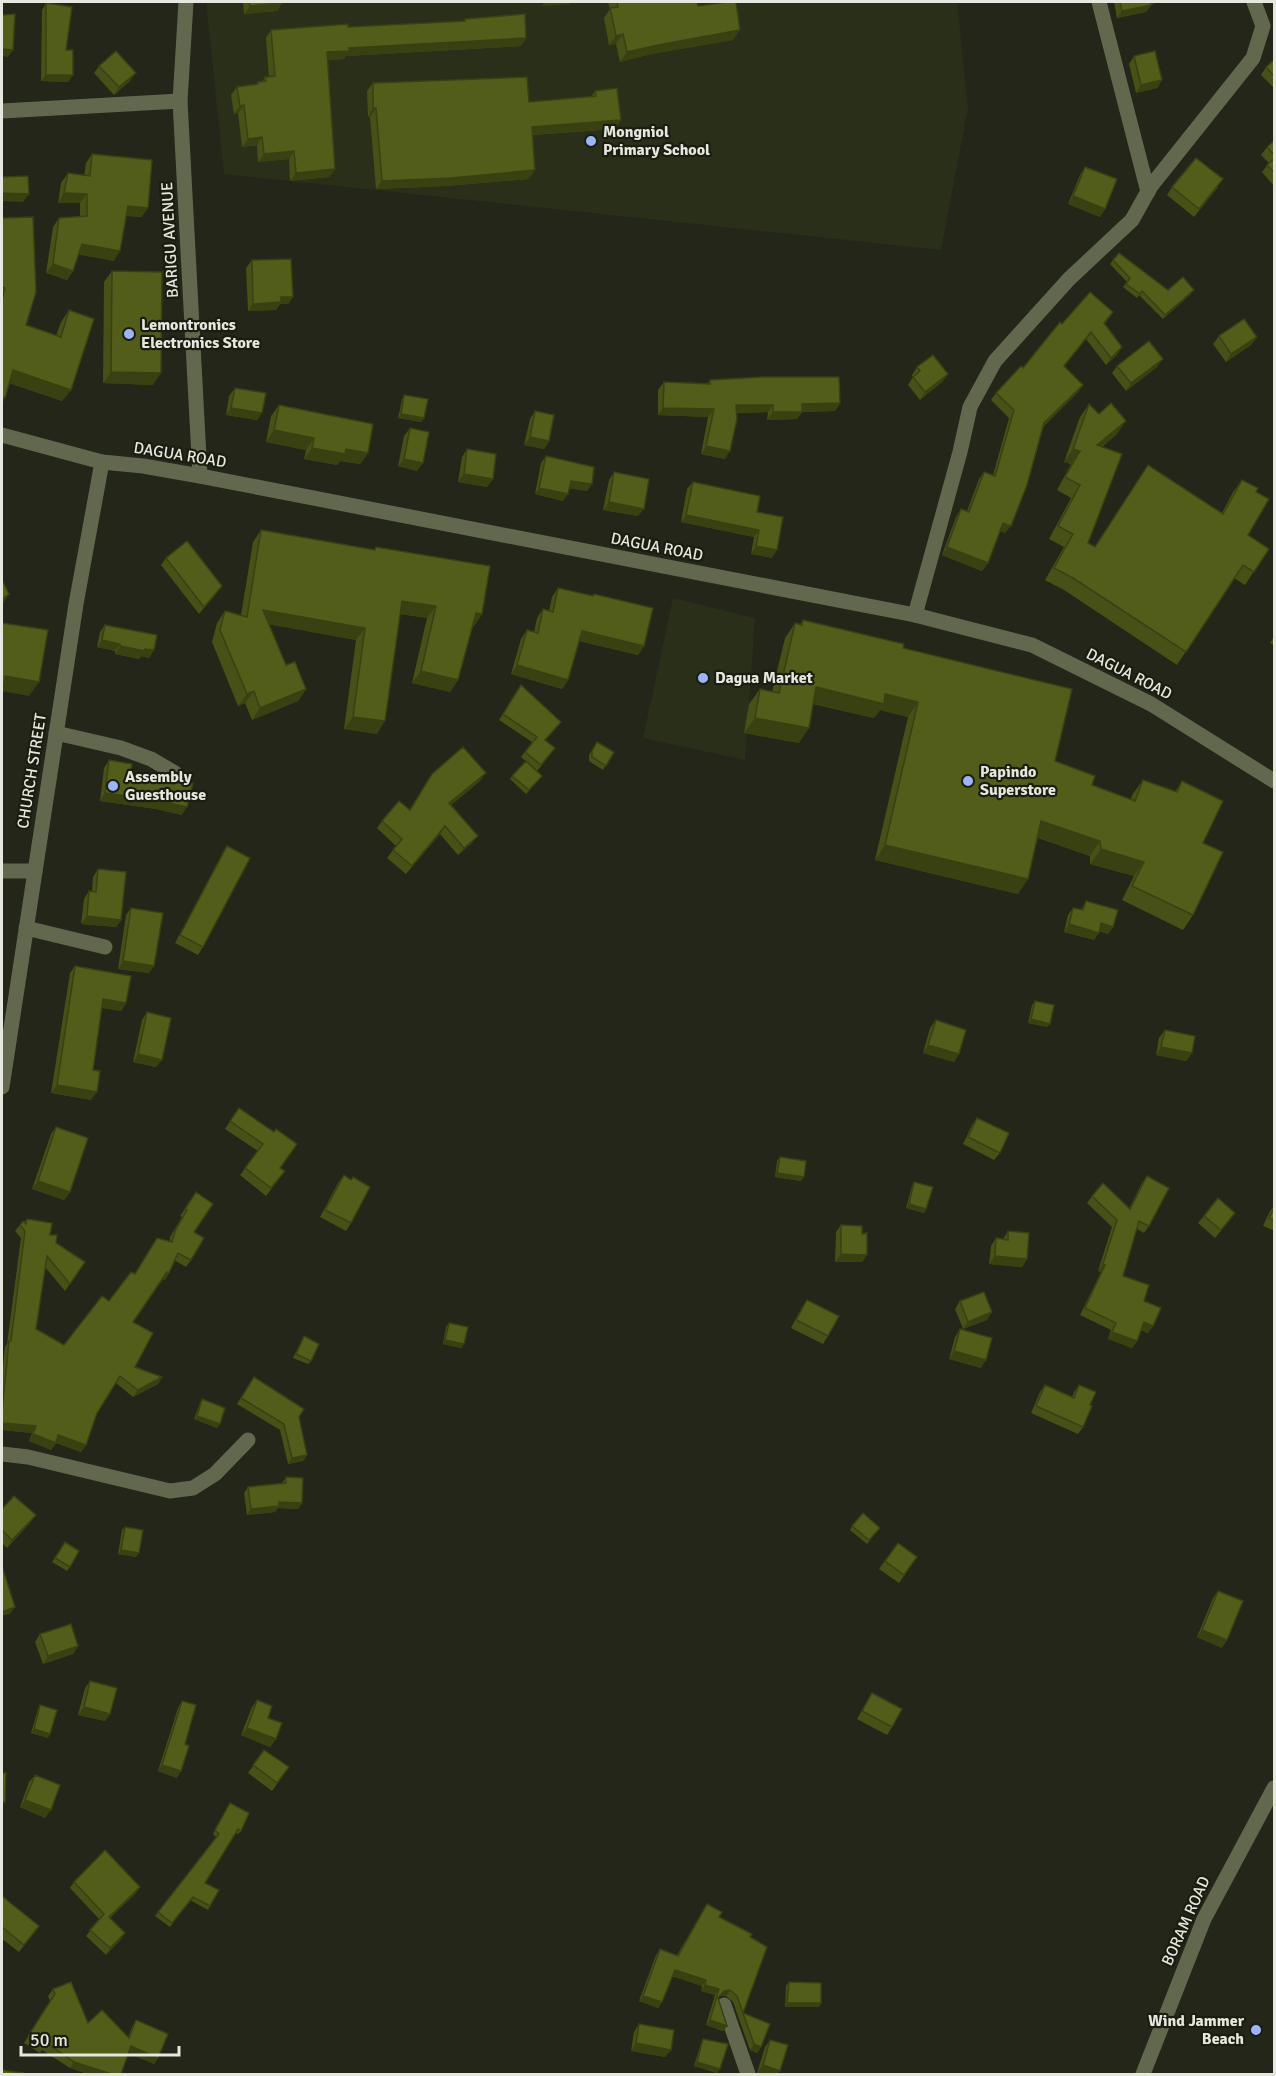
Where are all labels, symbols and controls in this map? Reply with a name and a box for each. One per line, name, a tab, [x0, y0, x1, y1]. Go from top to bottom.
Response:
place label: Mongniol Primary School	[603, 122, 710, 160]
marker: Mongniol Primary School	[584, 134, 598, 148]
street label: BARIGU AVENUE	[157, 181, 183, 299]
place label: Lemontronics Electronics Store	[141, 315, 260, 353]
marker: Lemontronics Electronics Store	[122, 327, 136, 341]
street label: DAGUA ROAD	[132, 438, 228, 472]
street label: DAGUA ROAD	[609, 528, 705, 566]
street label: DAGUA ROAD	[1083, 644, 1175, 704]
place label: Dagua Market	[715, 668, 813, 688]
marker: Dagua Market	[696, 671, 710, 685]
street label: CHURCH STREET	[13, 712, 51, 830]
place label: Papindo Superstore	[980, 762, 1056, 800]
place label: Assembly Guesthouse	[125, 767, 206, 805]
marker: Papindo Superstore	[961, 774, 975, 788]
marker: Assembly Guesthouse	[106, 779, 120, 793]
street label: BORAM ROAD	[1157, 1873, 1215, 1969]
place label: Wind Jammer Beach	[1148, 2011, 1245, 2049]
scale bar	[21, 2019, 178, 2057]
marker: Wind Jammer Beach	[1249, 2023, 1263, 2037]
text: 50 m	[30, 2029, 68, 2051]

